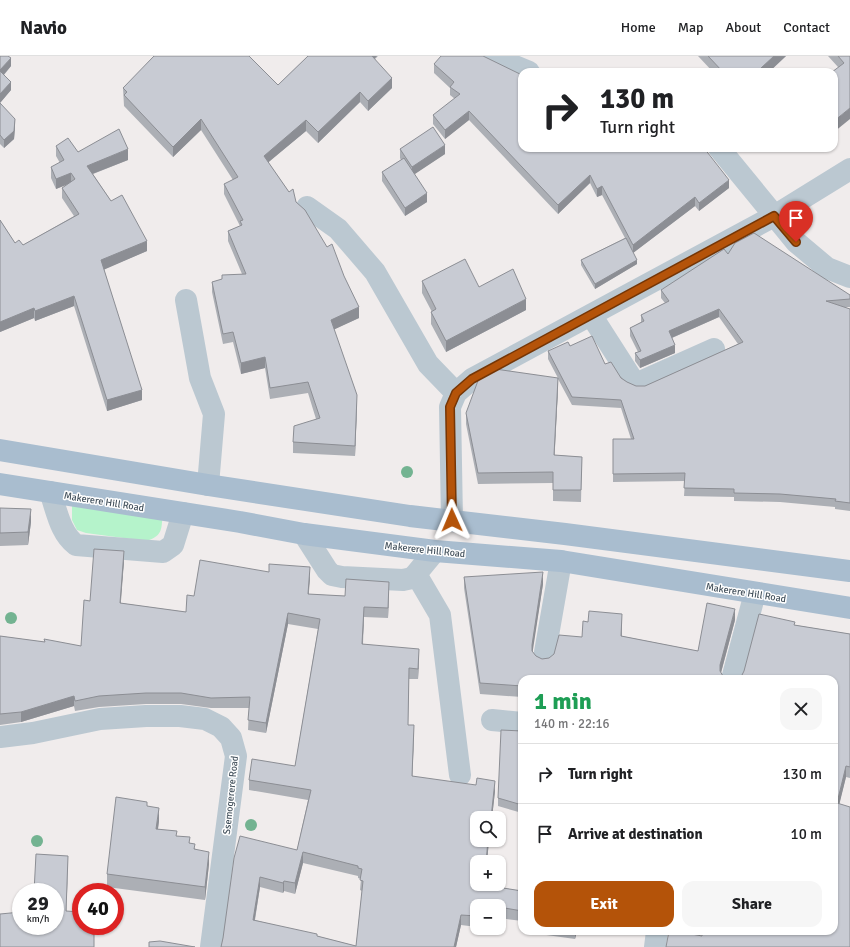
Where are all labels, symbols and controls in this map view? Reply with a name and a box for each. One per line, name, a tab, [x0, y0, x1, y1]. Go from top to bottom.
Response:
text: Navio	[20, 16, 67, 40]
text: Home	[621, 19, 656, 36]
text: Map	[678, 19, 703, 36]
text: About	[725, 19, 761, 36]
text: Contact	[783, 19, 830, 36]
text: 130 m	[600, 82, 674, 116]
icon: right	[534, 84, 586, 136]
text: Turn right	[600, 116, 675, 138]
pin	[779, 201, 813, 242]
icon: arrive	[785, 207, 807, 229]
street label: Makerere Hill Road	[63, 490, 145, 514]
position arrow	[431, 499, 473, 541]
street label: Makerere Hill Road	[384, 540, 466, 560]
street label: Makerere Hill Road	[705, 581, 787, 605]
text: 1 min	[534, 686, 592, 716]
button: close	[780, 688, 822, 730]
text: 140 m · 22:16	[534, 716, 610, 732]
street label: Ssemogerere Road	[221, 755, 241, 835]
icon: right	[534, 763, 556, 785]
text: Turn right	[568, 765, 633, 783]
text: 130 m	[782, 765, 822, 783]
map controls	[470, 811, 506, 935]
button: search	[470, 811, 506, 847]
icon: arrive	[534, 823, 556, 845]
text: Arrive at destination	[568, 825, 703, 843]
text: 10 m	[791, 825, 822, 843]
button: +	[470, 855, 506, 891]
button: Exit	[534, 881, 674, 927]
button: Share	[682, 881, 822, 927]
speed limit sign: 40	[72, 883, 124, 935]
text: 29	[27, 891, 49, 916]
button: −	[470, 899, 506, 935]
text: km/h	[27, 913, 49, 925]

